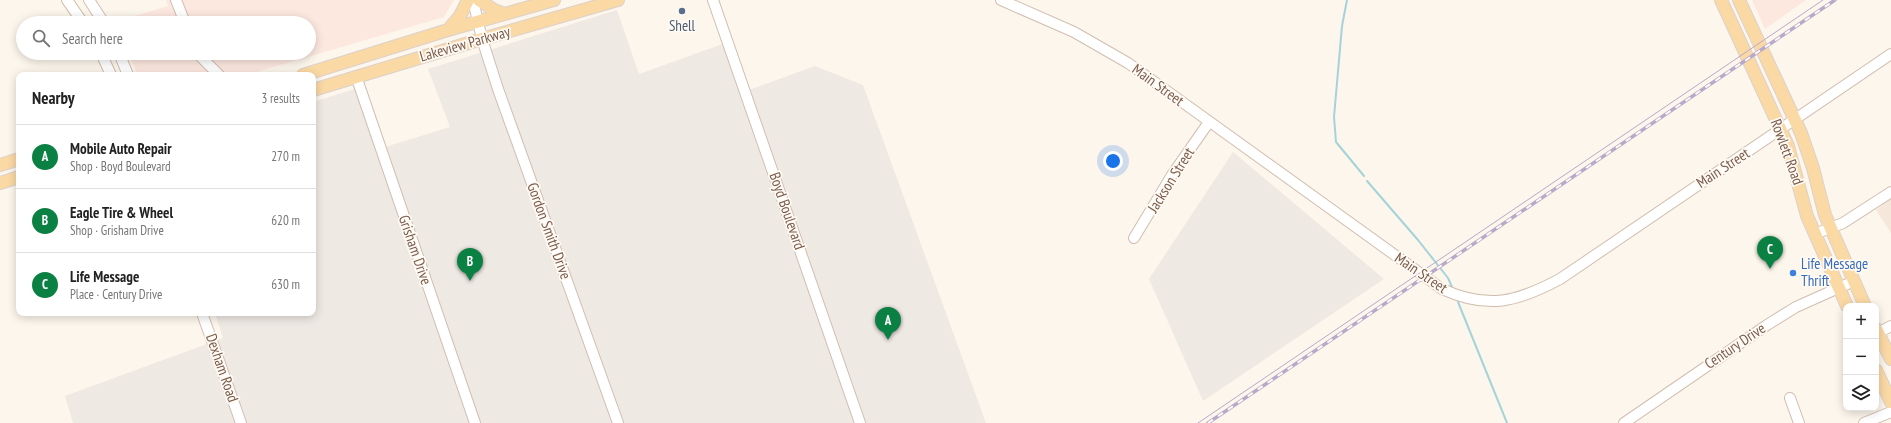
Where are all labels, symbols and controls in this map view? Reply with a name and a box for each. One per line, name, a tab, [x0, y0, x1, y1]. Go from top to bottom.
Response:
marker: Shell	[677, 6, 687, 16]
search box	[16, 16, 316, 60]
place label: Shell	[669, 16, 696, 35]
street label: Lakeview Parkway	[417, 21, 513, 66]
icon: search	[30, 27, 52, 49]
text: Search here	[62, 29, 123, 48]
street label: Main Street	[1129, 59, 1188, 110]
text: Nearby	[32, 87, 75, 109]
text: 3 results	[261, 90, 300, 107]
street label: Rowlett Road	[1767, 116, 1808, 187]
text: Mobile Auto Repair	[70, 139, 172, 158]
street label: Main Street	[1693, 143, 1753, 192]
street label: Jackson Street	[1143, 144, 1198, 217]
text: A	[42, 148, 48, 165]
text: 270 m	[271, 148, 300, 165]
your location	[1103, 151, 1123, 171]
text: Shop · Boyd Boulevard	[70, 158, 171, 175]
street label: Boyd Boulevard	[765, 170, 810, 252]
street label: Gordon Smith Drive	[523, 180, 576, 282]
text: Eagle Tire & Wheel	[70, 203, 173, 222]
text: B	[42, 212, 48, 229]
text: 620 m	[271, 212, 300, 229]
street label: Grisham Drive	[395, 212, 436, 287]
text: Shop · Grisham Drive	[70, 222, 164, 239]
pin: C	[1757, 236, 1783, 269]
pin: B	[457, 248, 483, 281]
street label: Main Street	[1391, 248, 1451, 297]
place label: Life Message Thrift	[1801, 254, 1868, 290]
text: Life Message	[70, 267, 139, 286]
marker: Life Message Thrift	[1788, 268, 1798, 278]
text: C	[42, 276, 48, 293]
text: 630 m	[271, 276, 300, 293]
text: Place · Century Drive	[70, 286, 162, 303]
map controls	[1843, 303, 1879, 411]
button: +	[1843, 303, 1879, 339]
pin: A	[875, 307, 901, 340]
street label: Century Drive	[1701, 318, 1769, 373]
street label: Dexham Road	[202, 331, 243, 405]
button: −	[1843, 339, 1879, 375]
button: layers	[1843, 375, 1879, 411]

